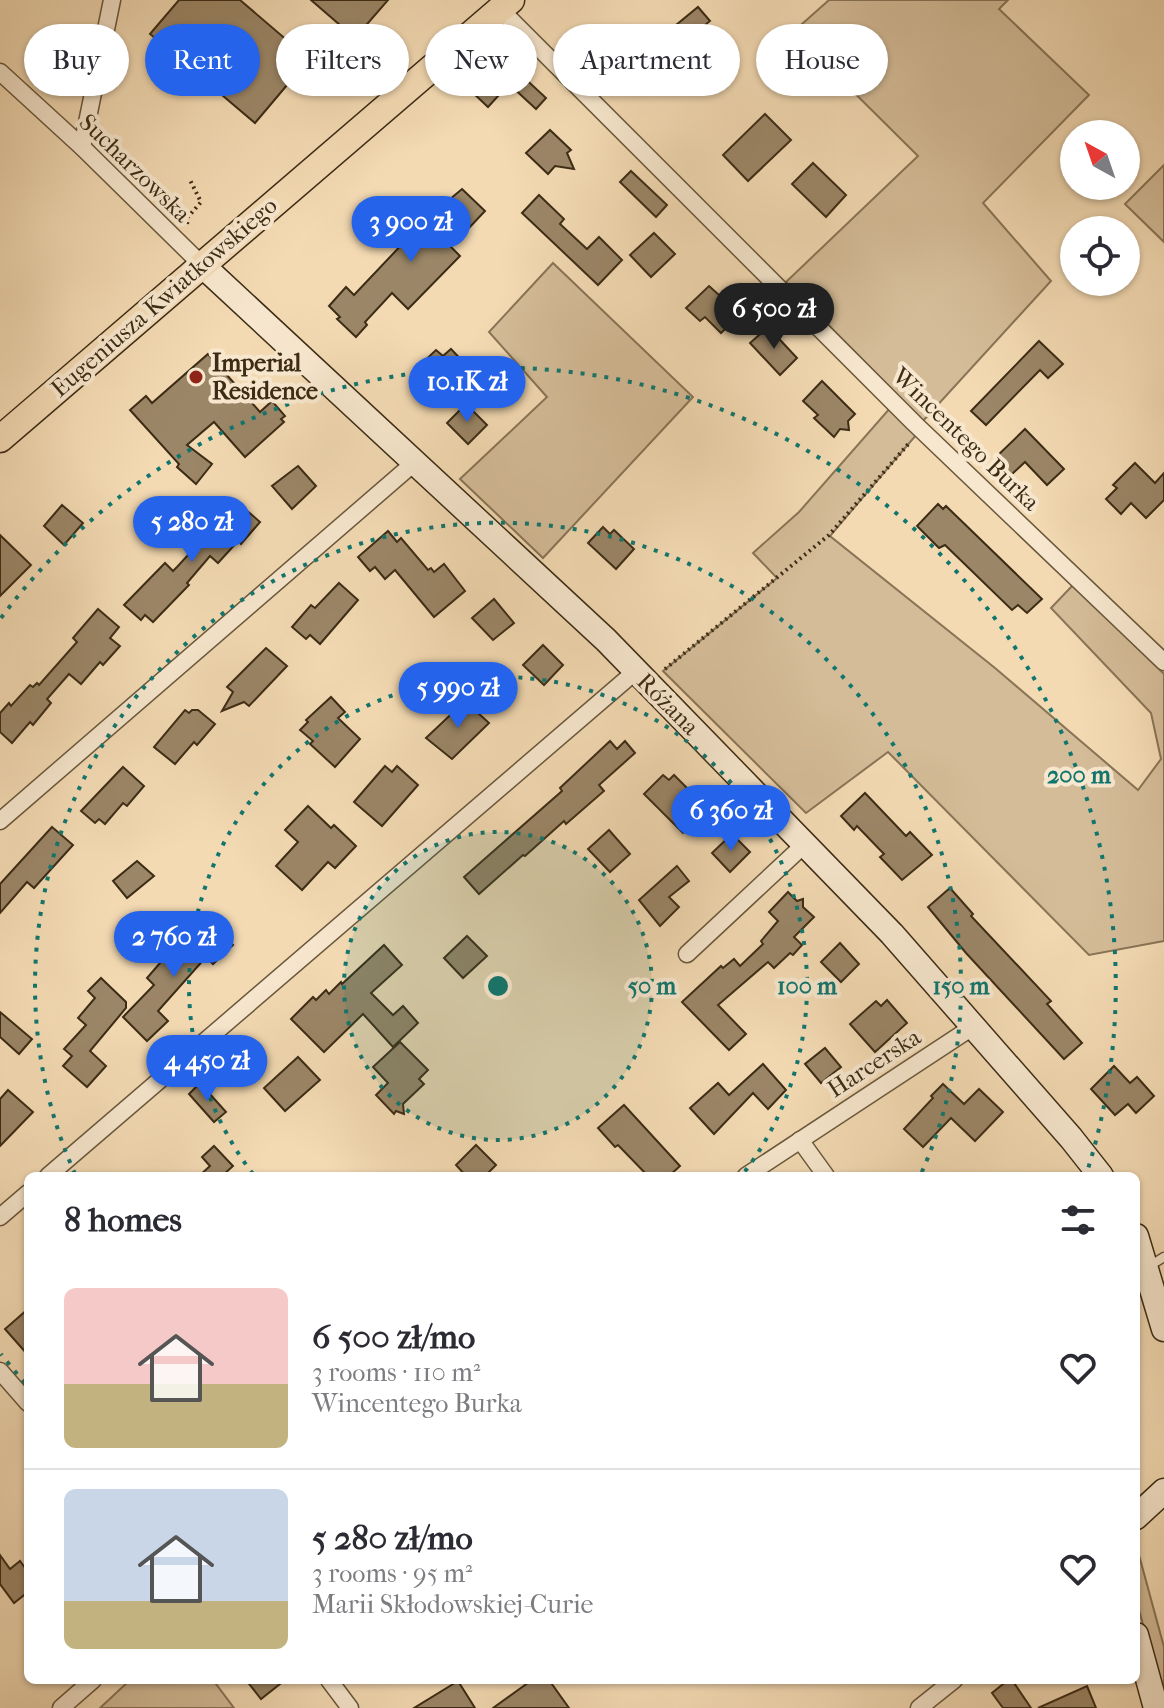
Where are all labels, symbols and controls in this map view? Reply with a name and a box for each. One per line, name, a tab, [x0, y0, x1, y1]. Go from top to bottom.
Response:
chip: Buy	[24, 24, 129, 96]
chip: Rent	[145, 24, 260, 96]
chip: Filters	[276, 24, 409, 96]
chip: New	[425, 24, 537, 96]
chip: Apartment	[553, 24, 740, 96]
chip: House	[756, 24, 888, 96]
street label: Sucharzowska	[74, 108, 197, 229]
north arrow	[1060, 120, 1140, 200]
map controls	[1060, 120, 1140, 296]
street label: Eugeniusza Kwiatkowskiego	[45, 191, 283, 403]
pin: 3 900 zł	[328, 196, 494, 264]
text: 3 900 zł	[370, 206, 452, 237]
button: locate	[1060, 216, 1140, 296]
pin: 6 500 zł	[691, 283, 857, 351]
text: 6 500 zł	[732, 293, 816, 324]
place label: Imperial Residence	[212, 349, 318, 405]
pin: 10.1K zł	[384, 356, 550, 424]
street label: Wincentego Burka	[886, 361, 1046, 517]
text: 10.1K zł	[427, 366, 507, 397]
marker: Imperial Residence	[187, 368, 205, 386]
pin: 5 280 zł	[109, 496, 275, 564]
text: 5 280 zł	[151, 506, 233, 537]
pin: 5 990 zł	[375, 662, 541, 730]
street label: Różana	[631, 667, 705, 741]
text: 5 990 zł	[417, 672, 499, 703]
text: 200 m	[1047, 761, 1112, 789]
pin: 6 360 zł	[648, 785, 814, 853]
text: 6 360 zł	[689, 795, 773, 826]
pin: 2 760 zł	[91, 911, 257, 979]
text: 2 760 zł	[132, 921, 216, 952]
centre of rings	[484, 972, 512, 1000]
text: 50 m	[628, 972, 677, 1000]
text: 100 m	[777, 972, 838, 1000]
text: 150 m	[932, 972, 991, 1000]
street label: Harcerska	[822, 1022, 926, 1103]
pin: 4 450 zł	[124, 1035, 290, 1103]
text: 4 450 zł	[164, 1045, 250, 1076]
icon: filters	[1056, 1198, 1100, 1242]
text: 8 homes	[64, 1200, 182, 1240]
text: 6 500 zł/mo	[312, 1317, 475, 1357]
icon: home	[128, 1320, 224, 1416]
icon: heart	[1056, 1346, 1100, 1390]
text: 3 rooms · 110 m²	[312, 1357, 480, 1388]
text: Wincentego Burka	[312, 1388, 522, 1419]
text: 5 280 zł/mo	[312, 1518, 473, 1558]
icon: home	[128, 1521, 224, 1617]
icon: heart	[1056, 1547, 1100, 1591]
text: 3 rooms · 95 m²	[312, 1558, 472, 1589]
text: Marii Skłodowskiej-Curie	[312, 1589, 593, 1620]

